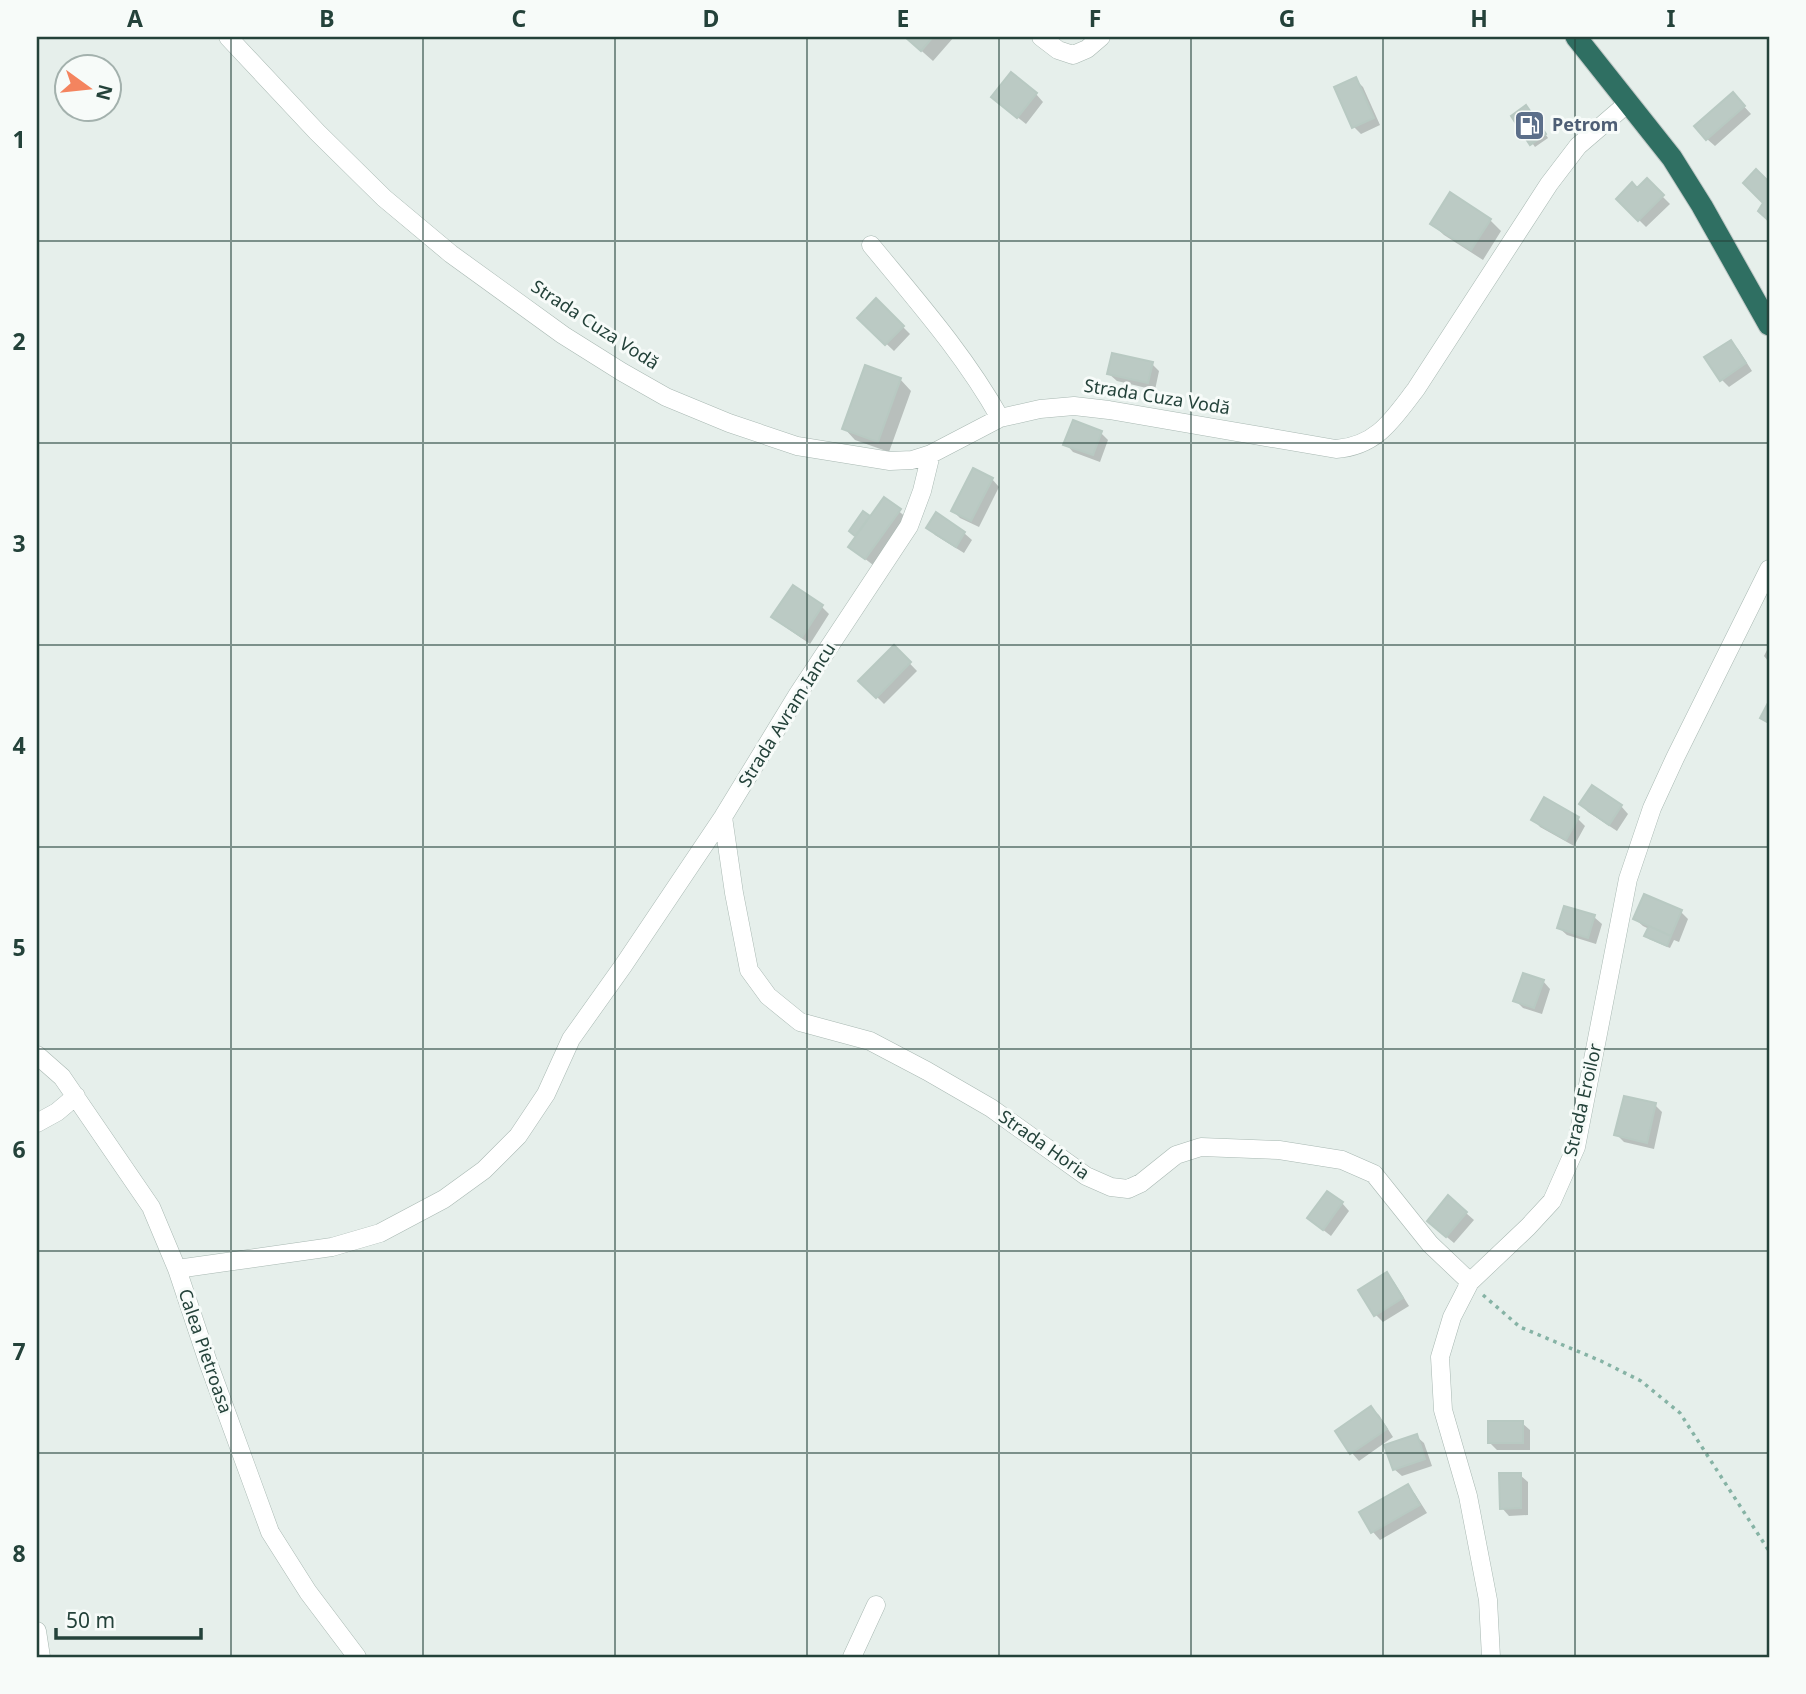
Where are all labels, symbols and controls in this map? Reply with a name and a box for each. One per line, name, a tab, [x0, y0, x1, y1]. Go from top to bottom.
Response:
text: A	[127, 2, 143, 34]
text: B	[319, 2, 335, 34]
text: C	[512, 2, 527, 34]
text: D	[703, 2, 719, 34]
text: E	[897, 2, 909, 34]
text: F	[1089, 2, 1101, 34]
text: G	[1279, 2, 1295, 34]
text: H	[1470, 2, 1488, 34]
text: I	[1667, 2, 1676, 34]
north arrow	[52, 52, 122, 122]
text: N	[90, 82, 119, 103]
fuel station icon: Petrom	[1512, 108, 1546, 142]
place label: Petrom	[1552, 112, 1618, 136]
text: 1	[12, 123, 26, 155]
street label: Strada Cuza Vodă	[527, 274, 664, 374]
text: 2	[12, 325, 26, 357]
street label: Strada Cuza Vodă	[1082, 373, 1232, 419]
text: 3	[12, 527, 26, 559]
street label: Strada Avram Iancu	[732, 638, 840, 791]
text: 4	[12, 729, 26, 761]
text: 5	[12, 931, 26, 963]
street label: Strada Eroilor	[1557, 1041, 1607, 1158]
street label: Strada Horia	[994, 1104, 1095, 1184]
text: 6	[12, 1133, 26, 1165]
street label: Calea Pietroasa	[173, 1285, 238, 1416]
text: 7	[12, 1335, 26, 1367]
text: 8	[12, 1537, 26, 1569]
scale bar	[56, 1596, 201, 1640]
text: 50 m	[66, 1606, 115, 1634]

